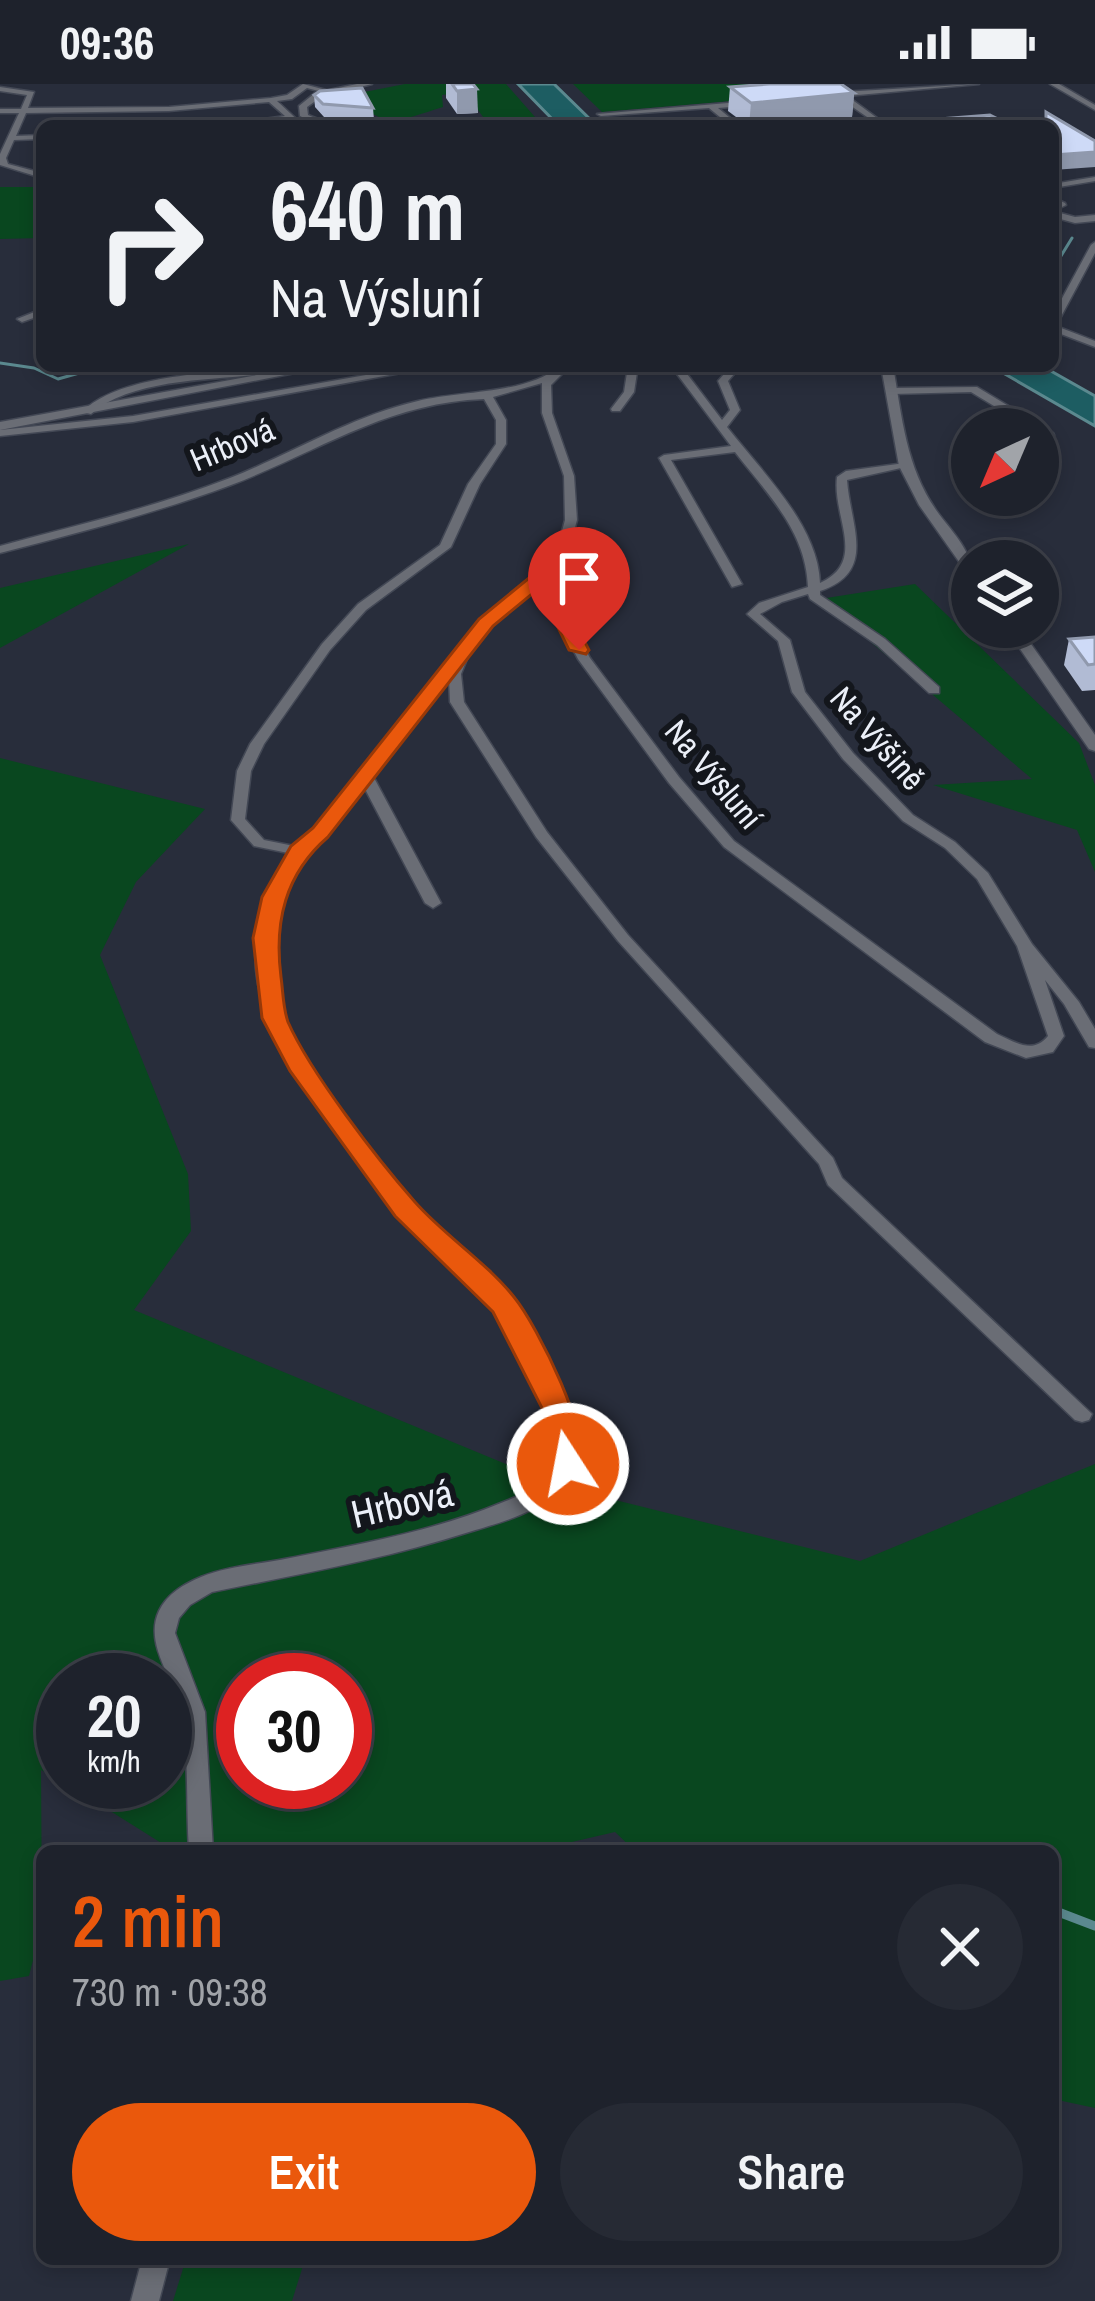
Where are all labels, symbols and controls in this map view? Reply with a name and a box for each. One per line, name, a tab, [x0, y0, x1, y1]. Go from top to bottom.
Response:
text: 09:36	[60, 12, 154, 73]
text: 640 m	[270, 153, 465, 266]
icon: right	[72, 168, 228, 324]
text: Na Výsluní	[270, 261, 483, 334]
street label: Hrbová	[183, 407, 281, 481]
north arrow	[951, 408, 1059, 516]
map controls	[951, 408, 1059, 648]
pin	[528, 527, 630, 650]
button: layers	[951, 540, 1059, 648]
icon: arrive	[546, 545, 612, 611]
street label: Na Výšině	[821, 677, 935, 799]
street label: Na Výsluní	[655, 710, 773, 838]
position arrow	[505, 1401, 631, 1527]
street label: Hrbová	[346, 1466, 458, 1540]
speed limit sign: 30	[216, 1653, 372, 1809]
text: 20	[87, 1675, 141, 1756]
text: km/h	[87, 1741, 141, 1781]
text: 2 min	[72, 1872, 224, 1969]
button: close	[897, 1884, 1023, 2010]
text: 730 m · 09:38	[72, 1966, 268, 2018]
button: Exit	[72, 2103, 536, 2241]
button: Share	[560, 2103, 1023, 2241]

